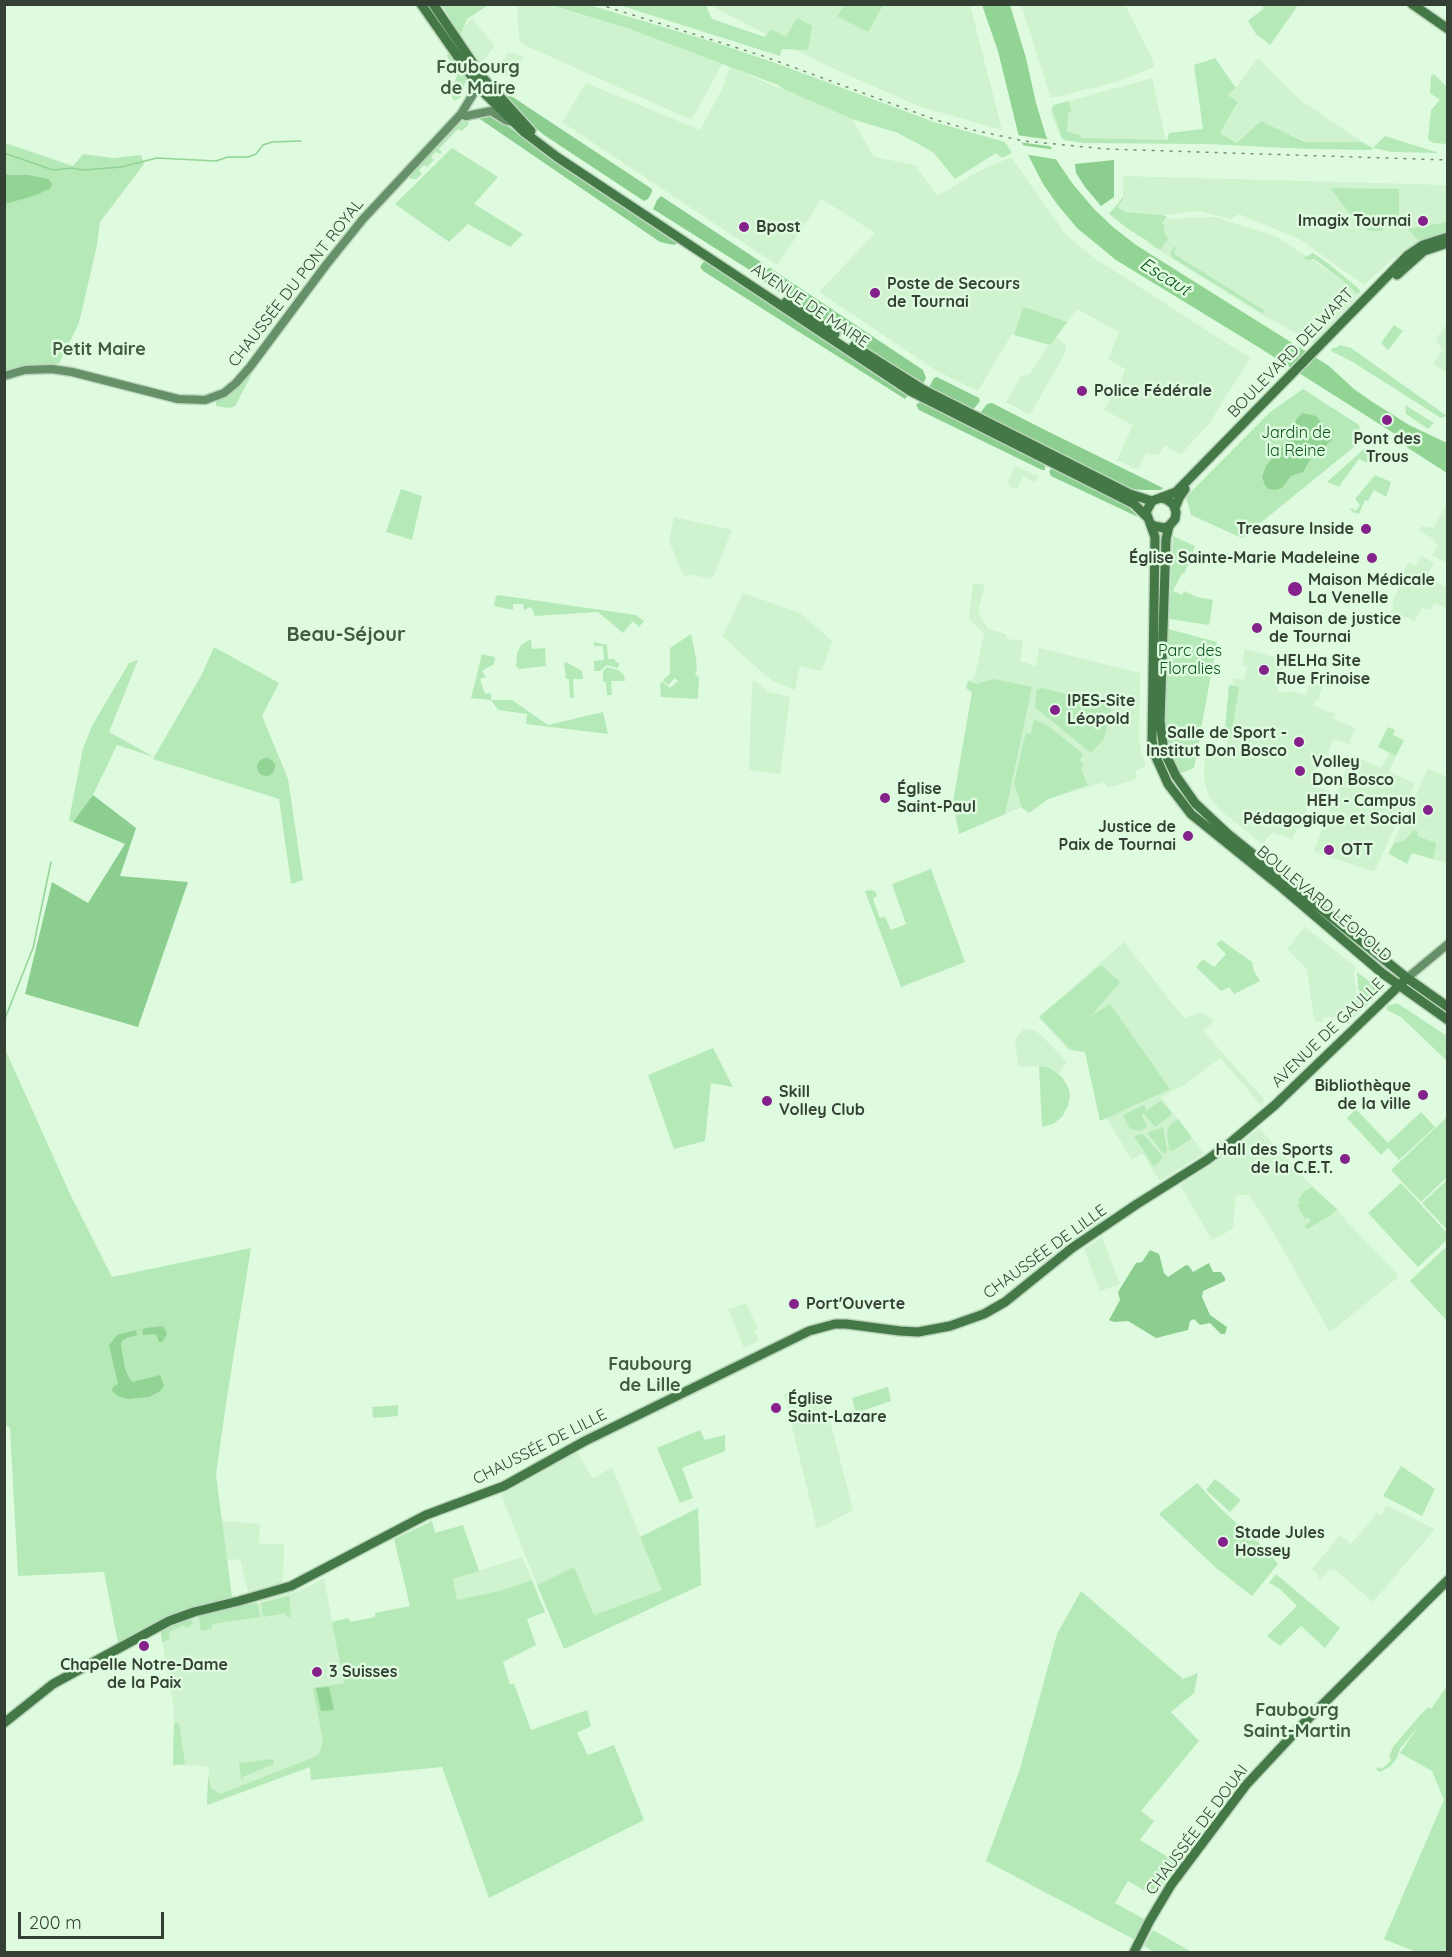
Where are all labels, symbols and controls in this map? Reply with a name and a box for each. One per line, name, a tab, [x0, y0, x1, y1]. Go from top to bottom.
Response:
district label: Faubourg de Maire	[436, 57, 520, 100]
street label: CHAUSSÉE DU PONT ROYAL	[224, 195, 368, 371]
place label: Imagix Tournai	[1298, 211, 1411, 231]
marker: Imagix Tournai	[1416, 214, 1430, 228]
place label: Bpost	[756, 217, 801, 237]
marker: Bpost	[737, 220, 751, 234]
water label: Escaut	[1136, 253, 1194, 301]
street label: AVENUE DE MAIRE	[748, 260, 872, 352]
place label: Poste de Secours de Tournai	[887, 274, 1020, 312]
street label: BOULEVARD DELWART	[1224, 284, 1358, 422]
marker: Poste de Secours de Tournai	[868, 286, 882, 300]
district label: Petit Maire	[52, 339, 146, 361]
place label: Police Fédérale	[1094, 381, 1212, 401]
marker: Police Fédérale	[1075, 384, 1089, 398]
marker: Pont des Trous	[1380, 413, 1394, 427]
park label: Jardin de la Reine	[1261, 423, 1331, 461]
place label: Pont des Trous	[1353, 429, 1421, 467]
place label: Treasure Inside	[1236, 519, 1354, 539]
marker: Treasure Inside	[1359, 522, 1373, 536]
place label: Église Sainte-Marie Madeleine	[1129, 548, 1360, 568]
marker: Église Sainte-Marie Madeleine	[1365, 551, 1379, 565]
place label: Maison Médicale La Venelle	[1308, 570, 1435, 608]
marker: Maison Médicale La Venelle	[1286, 580, 1304, 598]
place label: Maison de justice de Tournai	[1269, 609, 1401, 647]
marker: Maison de justice de Tournai	[1250, 621, 1264, 635]
district label: Beau-Séjour	[286, 623, 406, 647]
park label: Parc des Floralies	[1158, 641, 1222, 679]
place label: HELHa Site Rue Frinoise	[1276, 651, 1370, 689]
marker: HELHa Site Rue Frinoise	[1257, 663, 1271, 677]
place label: IPES-Site Léopold	[1067, 691, 1135, 729]
marker: IPES-Site Léopold	[1048, 703, 1062, 717]
place label: Salle de Sport - Institut Don Bosco	[1146, 723, 1287, 761]
marker: Salle de Sport - Institut Don Bosco	[1292, 735, 1306, 749]
place label: Volley Don Bosco	[1312, 752, 1394, 790]
marker: Volley Don Bosco	[1293, 764, 1307, 778]
place label: Église Saint-Paul	[897, 779, 976, 817]
marker: Église Saint-Paul	[878, 791, 892, 805]
place label: HEH - Campus Pédagogique et Social	[1243, 791, 1416, 829]
marker: HEH - Campus Pédagogique et Social	[1421, 803, 1435, 817]
place label: Justice de Paix de Tournai	[1059, 817, 1176, 855]
marker: Justice de Paix de Tournai	[1181, 829, 1195, 843]
place label: OTT	[1341, 840, 1373, 860]
street label: BOULEVARD LÉOPOLD	[1253, 842, 1395, 966]
marker: OTT	[1322, 843, 1336, 857]
street label: AVENUE DE GAULLE	[1268, 974, 1388, 1092]
place label: Bibliothèque de la ville	[1314, 1076, 1411, 1114]
place label: Skill Volley Club	[779, 1082, 865, 1120]
marker: Bibliothèque de la ville	[1416, 1088, 1430, 1102]
marker: Skill Volley Club	[760, 1094, 774, 1108]
place label: Hall des Sports de la C.E.T.	[1216, 1140, 1333, 1178]
marker: Hall des Sports de la C.E.T.	[1338, 1152, 1352, 1166]
street label: CHAUSSÉE DE LILLE	[980, 1201, 1110, 1303]
place label: Port'Ouverte	[806, 1294, 905, 1314]
marker: Port'Ouverte	[787, 1297, 801, 1311]
district label: Faubourg de Lille	[608, 1354, 692, 1396]
place label: Église Saint-Lazare	[788, 1389, 887, 1427]
marker: Église Saint-Lazare	[769, 1401, 783, 1415]
street label: CHAUSSÉE DE LILLE	[470, 1405, 610, 1489]
place label: Stade Jules Hossey	[1235, 1523, 1325, 1561]
marker: Stade Jules Hossey	[1216, 1535, 1230, 1549]
marker: Chapelle Notre-Dame de la Paix	[137, 1639, 151, 1653]
place label: Chapelle Notre-Dame de la Paix	[60, 1655, 228, 1693]
place label: 3 Suisses	[329, 1662, 397, 1682]
marker: 3 Suisses	[310, 1665, 324, 1679]
district label: Faubourg Saint-Martin	[1243, 1700, 1351, 1742]
street label: CHAUSSÉE DE DOUAI	[1142, 1761, 1252, 1899]
scale bar	[21, 1900, 166, 1938]
text: 200 m	[29, 1911, 82, 1934]

